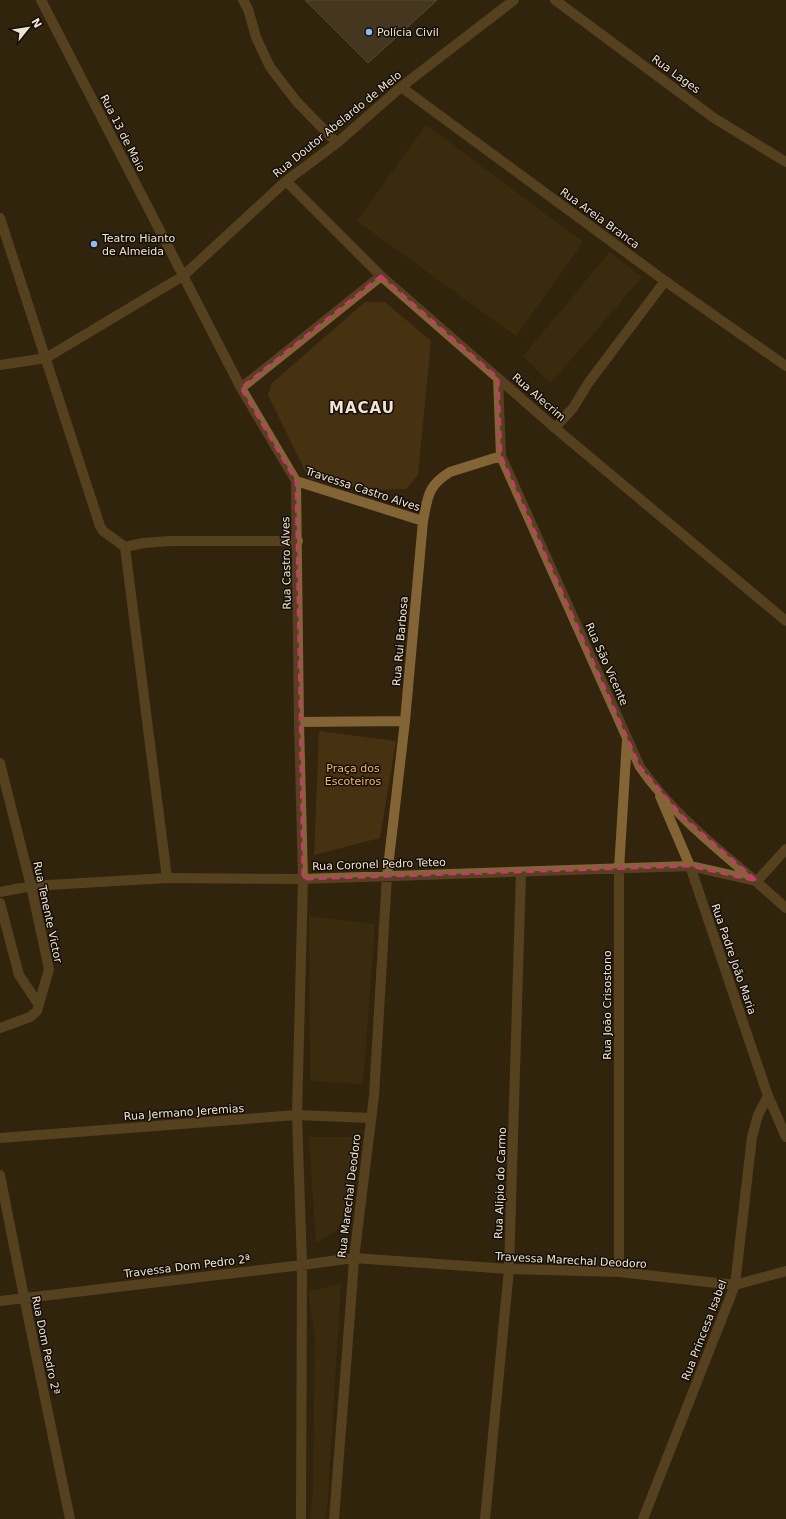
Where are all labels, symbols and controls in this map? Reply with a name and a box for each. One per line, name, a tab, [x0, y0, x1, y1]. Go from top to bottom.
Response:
north arrow	[8, 8, 48, 48]
text: N	[28, 16, 44, 30]
place label: Polícia Civil	[377, 26, 439, 39]
marker: Polícia Civil	[364, 27, 374, 37]
street label: Rua Lages	[649, 52, 703, 96]
street label: Rua Doutor Abelardo de Melo	[270, 68, 404, 180]
street label: Rua 13 de Maio	[97, 92, 148, 174]
street label: Rua Areia Branca	[558, 185, 642, 252]
place label: Teatro Hianto de Almeida	[101, 232, 176, 258]
marker: Teatro Hianto de Almeida	[89, 239, 99, 249]
street label: Rua Alecrim	[509, 371, 568, 424]
district label: MACAU	[329, 399, 395, 417]
street label: Travessa Castro Alves	[303, 464, 422, 514]
street label: Rua Castro Alves	[279, 516, 294, 610]
street label: Rua Rui Barbosa	[390, 596, 411, 686]
street label: Rua São Vicente	[582, 621, 631, 708]
park label: Praça dos Escoteiros	[325, 762, 381, 788]
street label: Rua Coronel Pedro Teteo	[312, 856, 446, 873]
street label: Rua Tenente Victor	[30, 860, 65, 964]
street label: Rua Padre João Maria	[708, 902, 759, 1016]
street label: Rua João Crisostono	[601, 950, 614, 1060]
street label: Rua Jermano Jeremias	[123, 1102, 245, 1123]
street label: Rua Alipio do Carmo	[492, 1127, 509, 1239]
street label: Rua Marechal Deodoro	[335, 1133, 364, 1259]
street label: Travessa Marechal Deodoro	[494, 1250, 647, 1271]
street label: Travessa Dom Pedro 2ª	[122, 1252, 251, 1281]
street label: Rua Princesa Isabel	[679, 1278, 730, 1382]
street label: Rua Dom Pedro 2ª	[29, 1295, 62, 1396]

